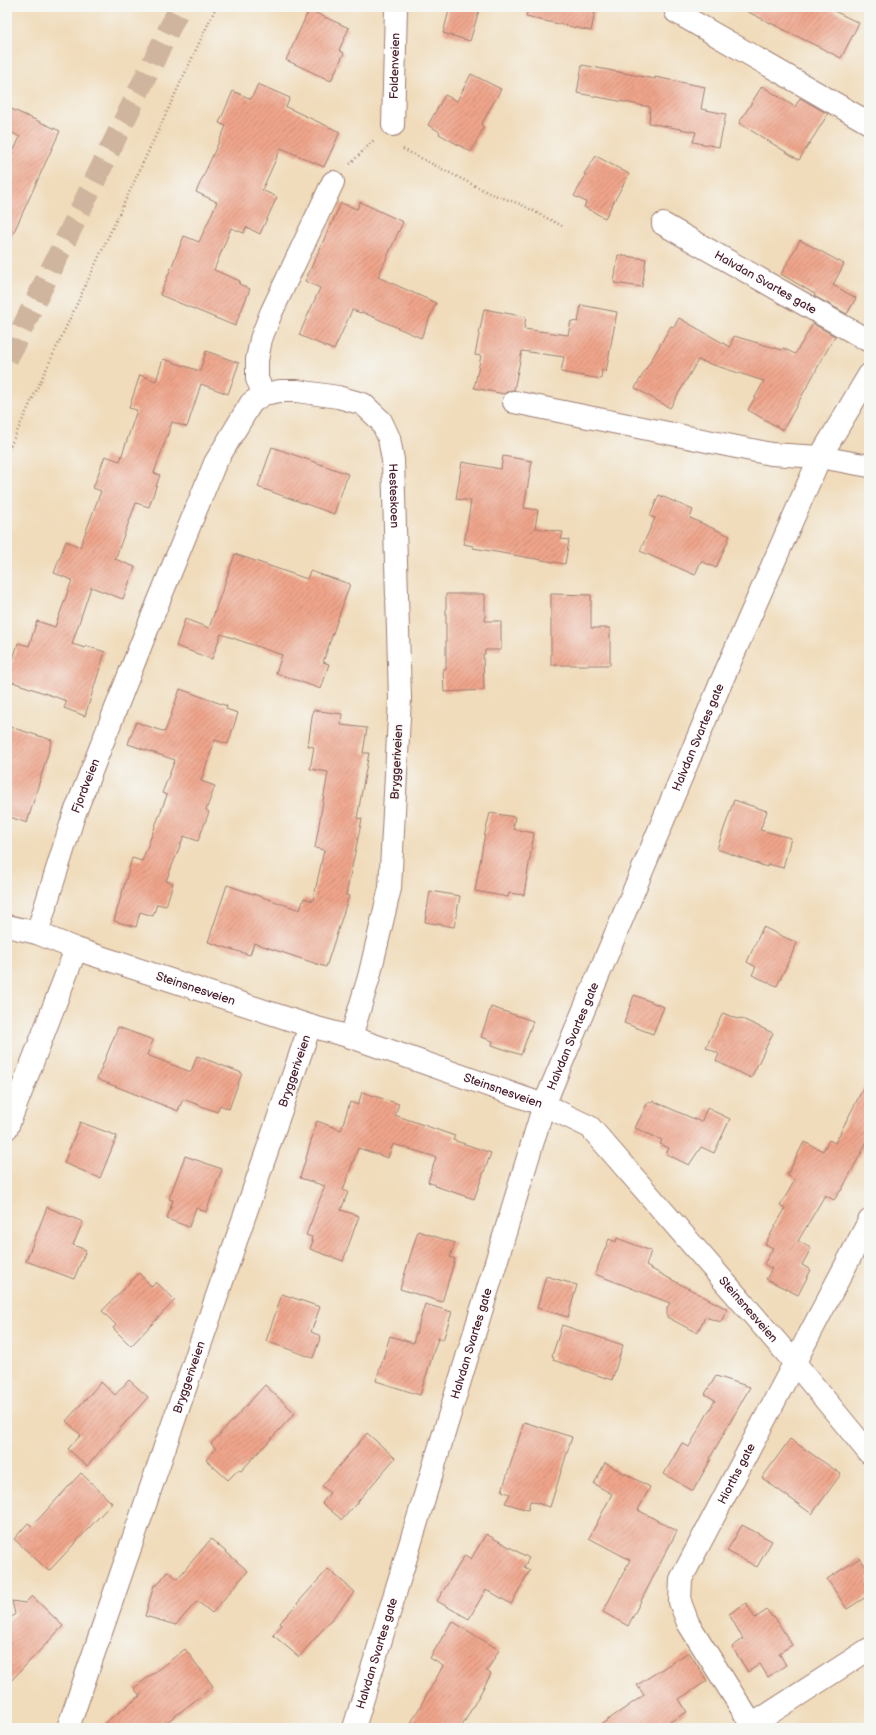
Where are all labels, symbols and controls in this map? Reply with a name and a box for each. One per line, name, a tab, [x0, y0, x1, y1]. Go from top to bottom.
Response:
street label: Foldenveien	[386, 32, 403, 99]
street label: Halvdan Svartes gate	[712, 247, 819, 317]
street label: Hesteskoen	[386, 463, 403, 529]
street label: Halvdan Svartes gate	[669, 681, 727, 793]
street label: Bryggeriveien	[388, 724, 406, 800]
street label: Fjordveien	[68, 756, 103, 815]
street label: Steinsnesveien	[154, 968, 238, 1008]
street label: Halvdan Svartes gate	[544, 980, 602, 1092]
street label: Bryggeriveien	[275, 1033, 314, 1109]
street label: Steinsnesveien	[462, 1070, 545, 1111]
street label: Steinsnesveien	[716, 1273, 781, 1346]
street label: Halvdan Svartes gate	[447, 1286, 495, 1401]
street label: Bryggeriveien	[170, 1339, 208, 1415]
street label: Hiorths gate	[714, 1441, 758, 1507]
street label: Halvdan Svartes gate	[353, 1596, 401, 1711]

